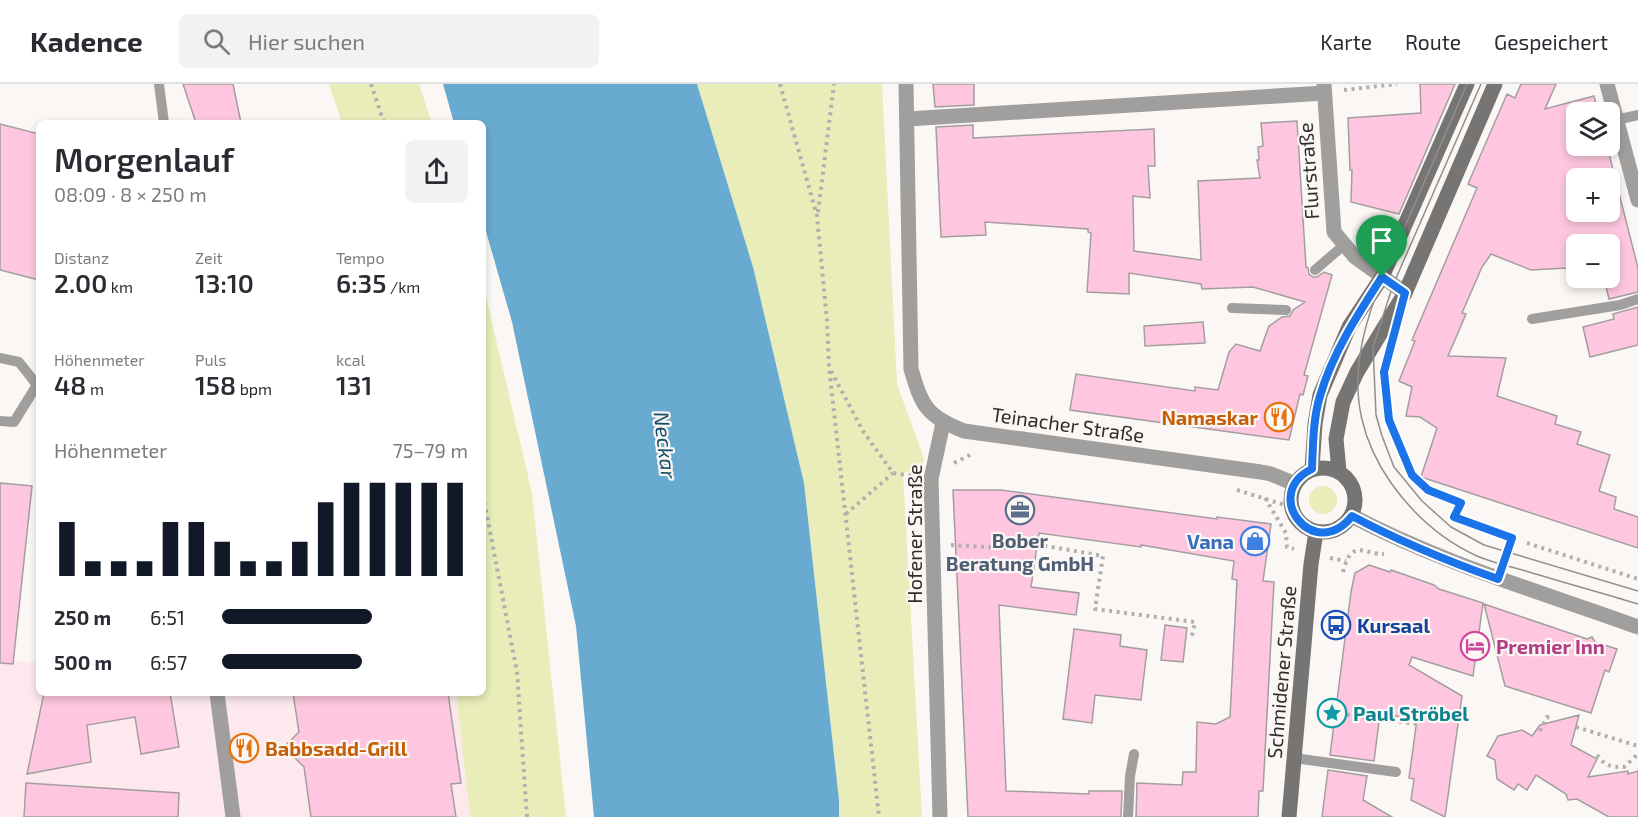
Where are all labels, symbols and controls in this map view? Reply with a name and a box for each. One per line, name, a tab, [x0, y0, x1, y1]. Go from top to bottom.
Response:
search box	[179, 14, 599, 68]
text: Kadence	[30, 24, 143, 58]
icon: search	[200, 25, 233, 58]
text: Hier suchen	[248, 28, 365, 54]
text: Karte	[1320, 29, 1372, 54]
text: Route	[1405, 29, 1461, 54]
text: Gespeichert	[1494, 29, 1608, 54]
map controls	[1566, 102, 1620, 288]
button: layers	[1566, 102, 1620, 156]
street label: Flurstraße	[1293, 122, 1323, 220]
text: Morgenlauf	[54, 139, 234, 179]
button: share	[405, 140, 468, 203]
button: +	[1566, 168, 1620, 222]
text: 08:09 · 8 × 250 m	[54, 182, 207, 206]
pin	[1356, 215, 1407, 277]
icon: arrive	[1365, 224, 1398, 257]
button: −	[1566, 234, 1620, 288]
text: Distanz	[54, 248, 109, 267]
text: Zeit	[195, 248, 223, 267]
text: Tempo	[336, 248, 384, 267]
text: 2.00	[54, 267, 107, 298]
text: 13:10	[195, 267, 254, 298]
text: 6:35	[336, 267, 386, 298]
text: km	[107, 277, 133, 296]
text: /km	[386, 277, 420, 296]
text: Höhenmeter	[54, 350, 145, 369]
text: Puls	[195, 350, 226, 369]
text: kcal	[336, 350, 365, 369]
text: 48	[54, 369, 86, 400]
text: 158	[195, 369, 236, 400]
text: 131	[336, 369, 372, 400]
text: m	[86, 379, 104, 398]
text: bpm	[236, 379, 272, 398]
street label: Teinacher Straße	[990, 401, 1146, 447]
restaurant icon: Namaskar	[1263, 401, 1295, 433]
place label: Namaskar	[1161, 405, 1258, 429]
water label: Neckar	[649, 410, 683, 481]
text: Höhenmeter	[54, 438, 167, 462]
text: 75–79 m	[392, 438, 468, 462]
street label: Hofener Straße	[902, 464, 926, 604]
office icon: Bober Beratung GmbH	[1004, 494, 1036, 526]
shop icon: Vana	[1239, 525, 1271, 557]
place label: Bober Beratung GmbH	[946, 528, 1094, 575]
place label: Vana	[1187, 529, 1234, 553]
street label: Schmidener Straße	[1261, 584, 1301, 760]
text: 250 m	[54, 605, 111, 629]
text: 6:51	[150, 605, 185, 629]
bus stop icon: Kursaal	[1320, 609, 1352, 641]
place label: Kursaal	[1357, 613, 1430, 637]
hotel icon: Premier Inn	[1459, 630, 1491, 662]
place label: Premier Inn	[1496, 634, 1605, 658]
text: 500 m	[54, 650, 112, 674]
text: 6:57	[150, 650, 187, 674]
place icon: Paul Ströbel	[1316, 697, 1348, 729]
place label: Paul Ströbel	[1353, 701, 1469, 725]
restaurant icon: Babbsadd-Grill	[228, 732, 260, 764]
place label: Babbsadd-Grill	[265, 736, 408, 760]

